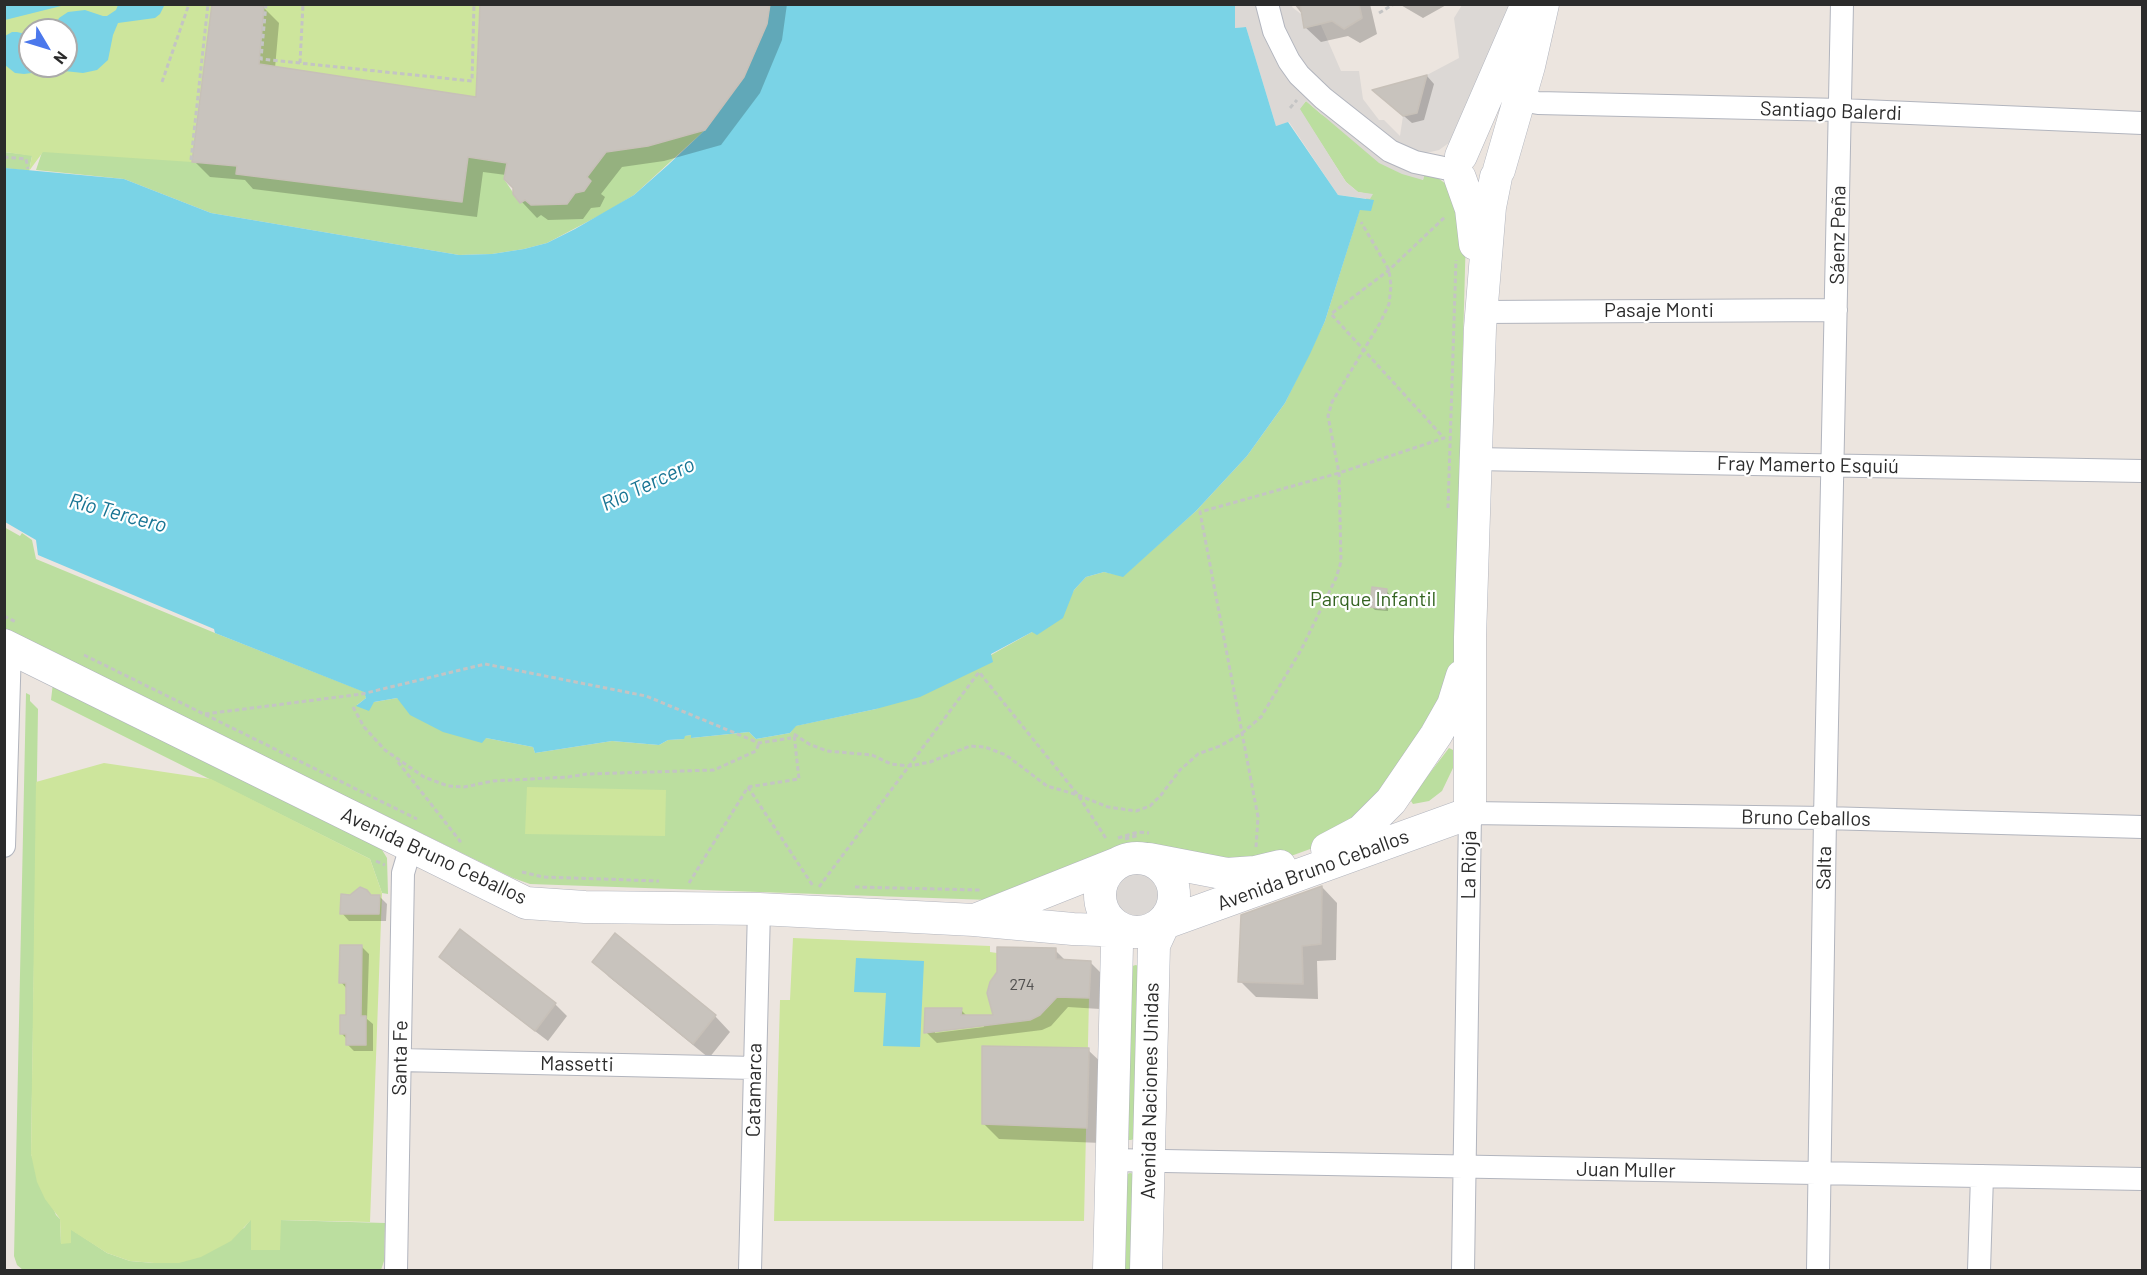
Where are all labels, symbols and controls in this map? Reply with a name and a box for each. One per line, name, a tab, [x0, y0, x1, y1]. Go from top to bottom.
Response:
north arrow	[18, 18, 78, 78]
text: N	[50, 48, 72, 68]
street label: Santiago Balerdi	[1760, 97, 1902, 125]
street label: Sáenz Peña	[1825, 185, 1851, 285]
street label: Pasaje Monti	[1604, 298, 1714, 322]
water label: Río Tercero	[597, 451, 699, 517]
street label: Fray Mamerto Esquiú	[1717, 451, 1899, 479]
water label: Río Tercero	[66, 488, 170, 538]
park label: Parque Infantil	[1310, 587, 1436, 611]
street label: Avenida Bruno Ceballos	[337, 802, 531, 910]
street label: Bruno Ceballos	[1741, 805, 1871, 831]
street label: Avenida Bruno Ceballos	[1214, 824, 1412, 916]
street label: La Rioja	[1456, 830, 1482, 900]
street label: Salta	[1812, 846, 1836, 890]
house number: 274	[1010, 975, 1034, 995]
street label: Avenida Naciones Unidas	[1136, 982, 1164, 1200]
street label: Santa Fe	[387, 1020, 413, 1096]
street label: Catamarca	[741, 1043, 767, 1137]
street label: Massetti	[540, 1051, 614, 1077]
street label: Juan Muller	[1576, 1157, 1676, 1183]

